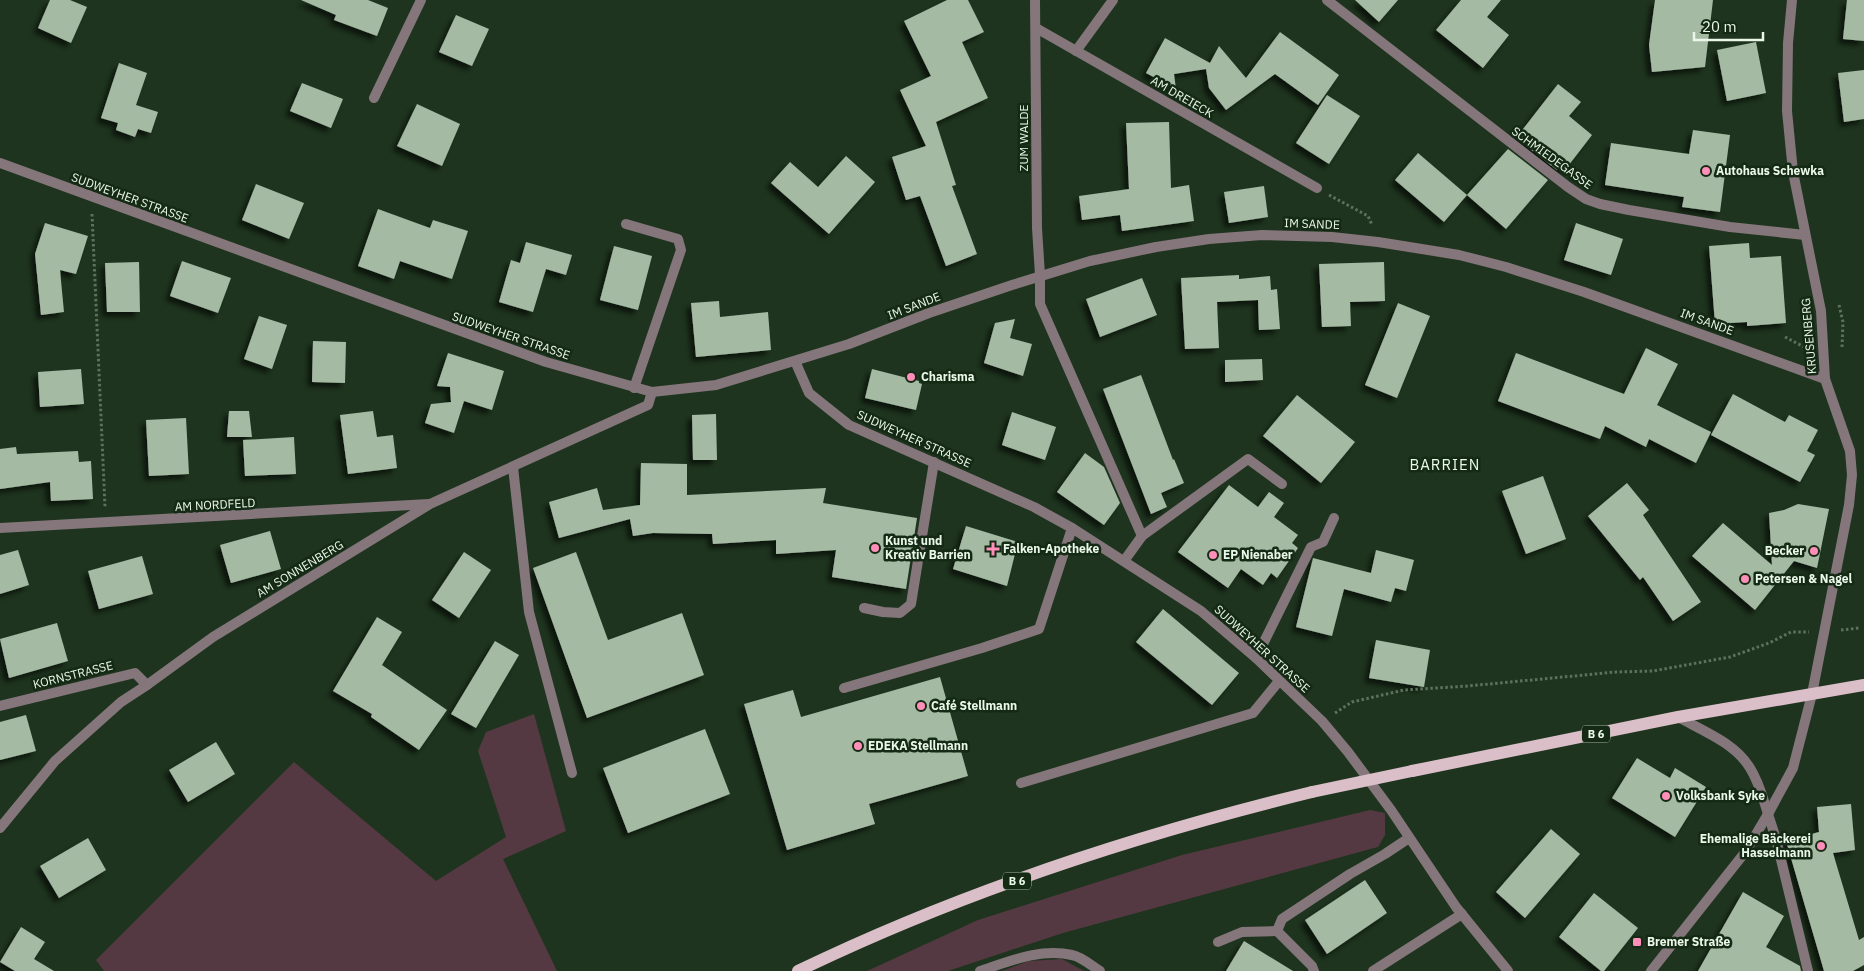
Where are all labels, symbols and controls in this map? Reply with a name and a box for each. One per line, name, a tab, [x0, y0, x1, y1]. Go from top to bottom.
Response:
scale bar	[1694, 10, 1763, 42]
text: 20 m	[1702, 17, 1737, 36]
street label: AM DREIECK	[1148, 73, 1217, 121]
street label: ZUM WALDE	[1016, 104, 1031, 172]
street label: SCHMIEDEGASSE	[1509, 123, 1596, 192]
place label: Autohaus Schewka	[1716, 163, 1824, 178]
marker: Autohaus Schewka	[1700, 165, 1712, 177]
street label: SUDWEYHER STRASSE	[70, 169, 191, 226]
street label: IM SANDE	[1284, 215, 1340, 232]
street label: IM SANDE	[885, 289, 942, 322]
street label: KRUSENBERG	[1798, 297, 1819, 375]
street label: IM SANDE	[1678, 305, 1736, 338]
street label: SUDWEYHER STRASSE	[450, 308, 572, 363]
place label: Charisma	[921, 369, 975, 384]
marker: Charisma	[905, 371, 917, 383]
street label: SUDWEYHER STRASSE	[855, 407, 974, 471]
district label: BARRIEN	[1410, 455, 1480, 474]
street label: AM NORDFELD	[174, 495, 256, 514]
place label: Kunst und Kreativ Barrien	[885, 533, 971, 562]
street label: AM SONNENBERG	[253, 537, 346, 600]
place label: Falken-Apotheke	[1003, 541, 1099, 556]
marker: Kunst und Kreativ Barrien	[869, 542, 881, 554]
marker: Falken-Apotheke	[987, 543, 999, 555]
place label: Becker	[1765, 543, 1804, 558]
marker: Becker	[1808, 545, 1820, 557]
place label: EP Nienaber	[1223, 547, 1293, 562]
marker: EP Nienaber	[1207, 549, 1219, 561]
place label: Petersen & Nagel	[1755, 571, 1853, 586]
marker: Petersen & Nagel	[1739, 573, 1751, 585]
street label: SUDWEYHER STRASSE	[1211, 602, 1313, 696]
street label: KORNSTRASSE	[31, 657, 114, 692]
place label: Café Stellmann	[931, 698, 1017, 713]
marker: Café Stellmann	[915, 700, 927, 712]
road number: B 6	[1582, 726, 1610, 742]
place label: EDEKA Stellmann	[868, 738, 968, 753]
marker: EDEKA Stellmann	[852, 740, 864, 752]
place label: Volksbank Syke	[1676, 788, 1765, 803]
marker: Volksbank Syke	[1660, 790, 1672, 802]
place label: Ehemalige Bäckerei Hasselmann	[1700, 831, 1811, 860]
marker: Ehemalige Bäckerei Hasselmann	[1815, 840, 1827, 852]
road number: B 6	[1003, 872, 1031, 889]
place label: Bremer Straße	[1647, 934, 1731, 949]
marker: Bremer Straße	[1631, 936, 1643, 948]

